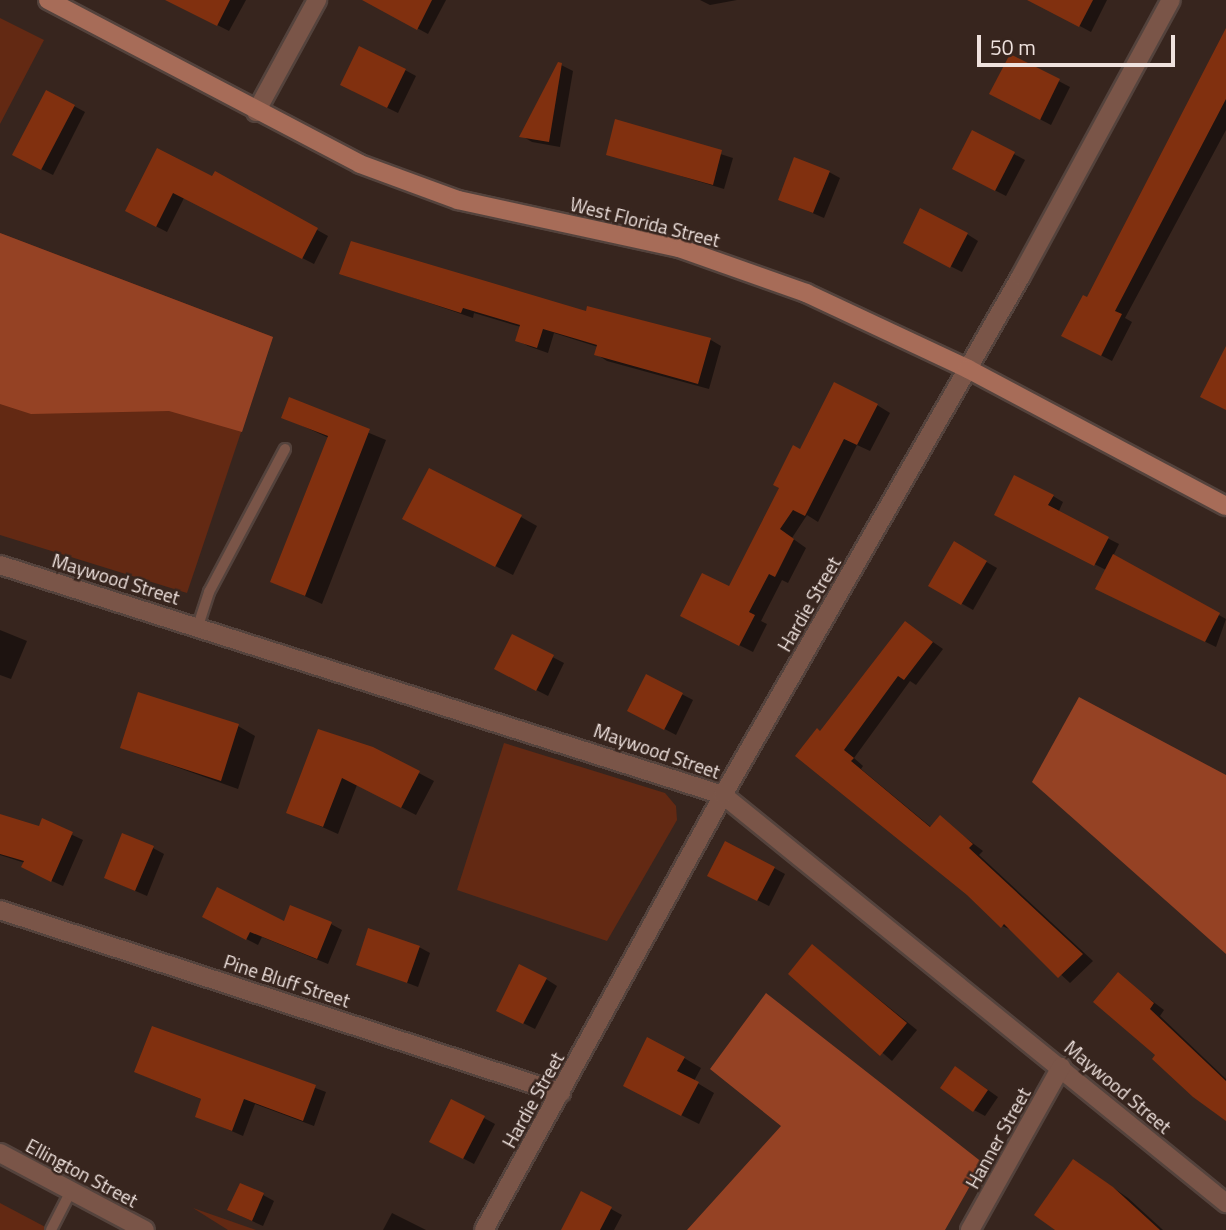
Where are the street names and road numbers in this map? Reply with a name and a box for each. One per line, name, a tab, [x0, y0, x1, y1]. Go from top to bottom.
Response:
street label: West Florida Street	[568, 192, 722, 252]
street label: Maywood Street	[49, 549, 183, 609]
street label: Hardie Street	[773, 553, 845, 655]
street label: Maywood Street	[591, 719, 723, 783]
street label: Pine Bluff Street	[221, 950, 353, 1012]
street label: Maywood Street	[1060, 1036, 1176, 1138]
street label: Hardie Street	[497, 1048, 569, 1152]
street label: Hanner Street	[961, 1083, 1035, 1193]
street label: Ellington Street	[22, 1134, 142, 1212]

